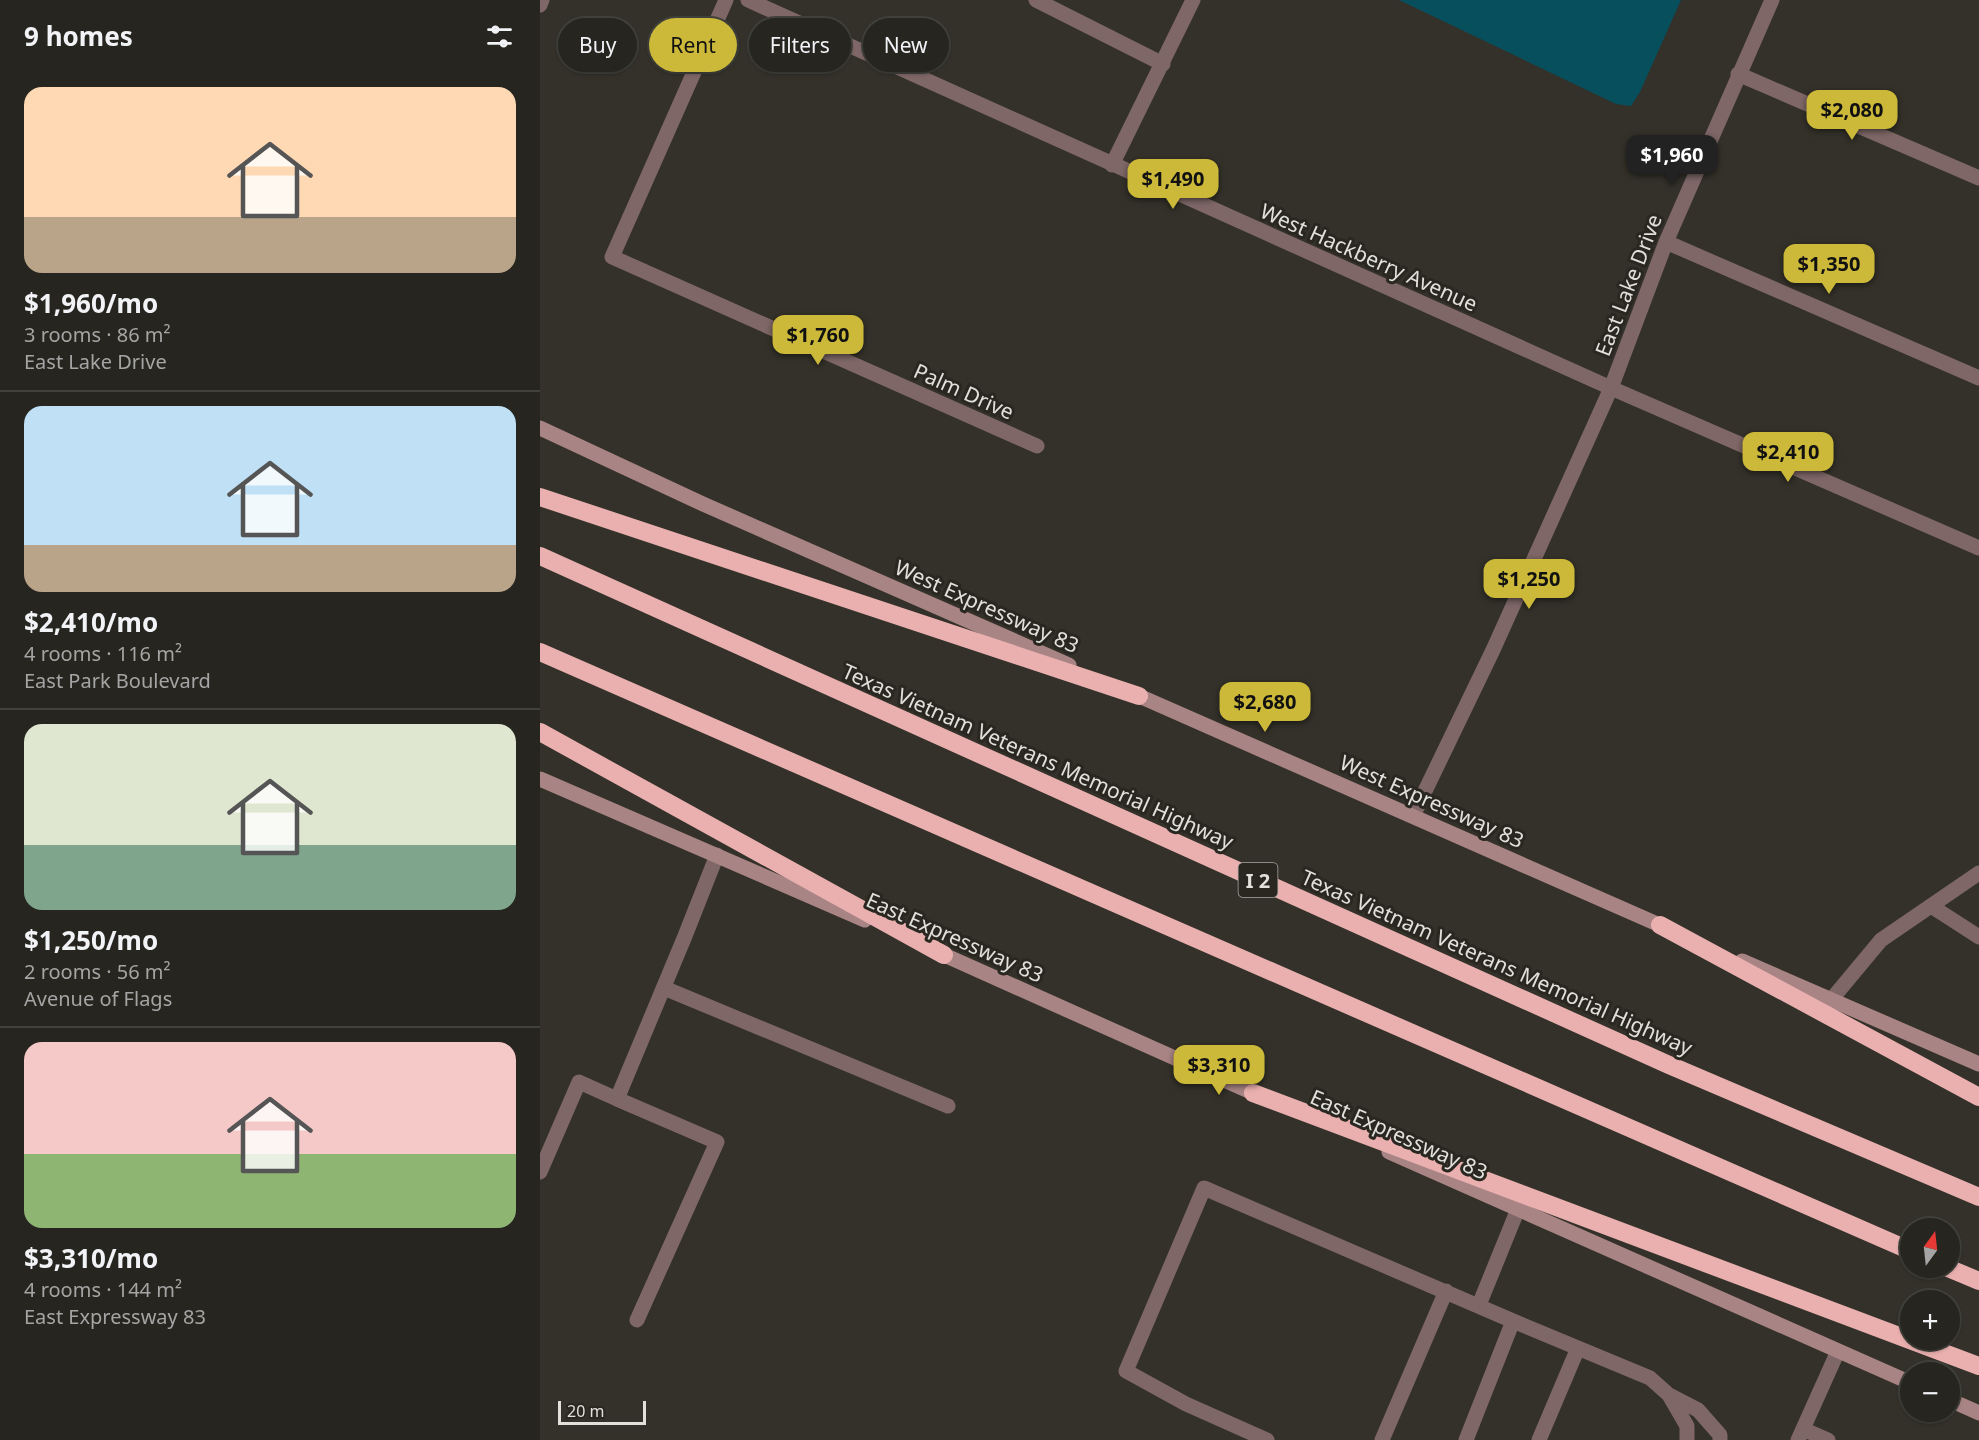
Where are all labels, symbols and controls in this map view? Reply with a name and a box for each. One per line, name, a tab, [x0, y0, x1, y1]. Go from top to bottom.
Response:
text: 9 homes	[24, 18, 133, 54]
chip: Buy	[558, 18, 637, 72]
chip: Rent	[649, 18, 737, 72]
chip: Filters	[749, 18, 851, 72]
chip: New	[863, 18, 949, 72]
icon: filters	[483, 20, 516, 53]
pin: $2,080	[1803, 90, 1901, 141]
text: $2,080	[1821, 96, 1883, 123]
icon: home	[216, 126, 324, 234]
pin: $1,960	[1623, 135, 1721, 186]
text: $1,960	[1641, 141, 1703, 168]
pin: $1,490	[1124, 159, 1222, 210]
text: $1,490	[1142, 165, 1204, 192]
street label: West Hackberry Avenue	[1256, 196, 1482, 318]
street label: East Lake Drive	[1588, 210, 1668, 360]
pin: $1,350	[1780, 244, 1878, 295]
text: $1,350	[1798, 250, 1860, 277]
text: $1,960/mo	[24, 285, 158, 321]
pin: $1,760	[769, 315, 867, 366]
text: 3 rooms · 86 m²	[24, 321, 171, 348]
text: $1,760	[787, 321, 849, 348]
text: East Lake Drive	[24, 348, 167, 375]
street label: Palm Drive	[909, 356, 1019, 426]
pin: $2,410	[1739, 432, 1837, 483]
text: $2,410	[1757, 438, 1819, 465]
icon: home	[216, 445, 324, 553]
street label: West Expressway 83	[891, 553, 1083, 659]
pin: $1,250	[1480, 559, 1578, 610]
text: $1,250	[1498, 565, 1560, 592]
text: $2,410/mo	[24, 604, 158, 640]
text: 4 rooms · 116 m²	[24, 640, 182, 667]
street label: Texas Vietnam Veterans Memorial Highway	[838, 657, 1238, 855]
text: East Park Boulevard	[24, 667, 211, 694]
pin: $2,680	[1216, 682, 1314, 733]
text: $2,680	[1234, 688, 1296, 715]
street label: West Expressway 83	[1336, 748, 1528, 854]
icon: home	[216, 763, 324, 871]
road number: I 2	[1238, 863, 1278, 897]
street label: Texas Vietnam Veterans Memorial Highway	[1297, 863, 1697, 1061]
street label: East Expressway 83	[862, 885, 1048, 989]
text: $1,250/mo	[24, 922, 158, 958]
text: 2 rooms · 56 m²	[24, 958, 171, 985]
text: Avenue of Flags	[24, 985, 172, 1012]
pin: $3,310	[1170, 1045, 1268, 1096]
text: $3,310	[1188, 1051, 1250, 1078]
icon: home	[216, 1081, 324, 1189]
street label: East Expressway 83	[1306, 1082, 1492, 1186]
north arrow	[1900, 1218, 1960, 1278]
map controls	[1900, 1218, 1960, 1422]
text: $3,310/mo	[24, 1240, 158, 1276]
text: 4 rooms · 144 m²	[24, 1276, 182, 1303]
button: +	[1900, 1290, 1960, 1350]
text: East Expressway 83	[24, 1303, 206, 1330]
button: −	[1900, 1362, 1960, 1422]
scale bar	[558, 1398, 646, 1426]
text: 20 m	[567, 1400, 604, 1422]

